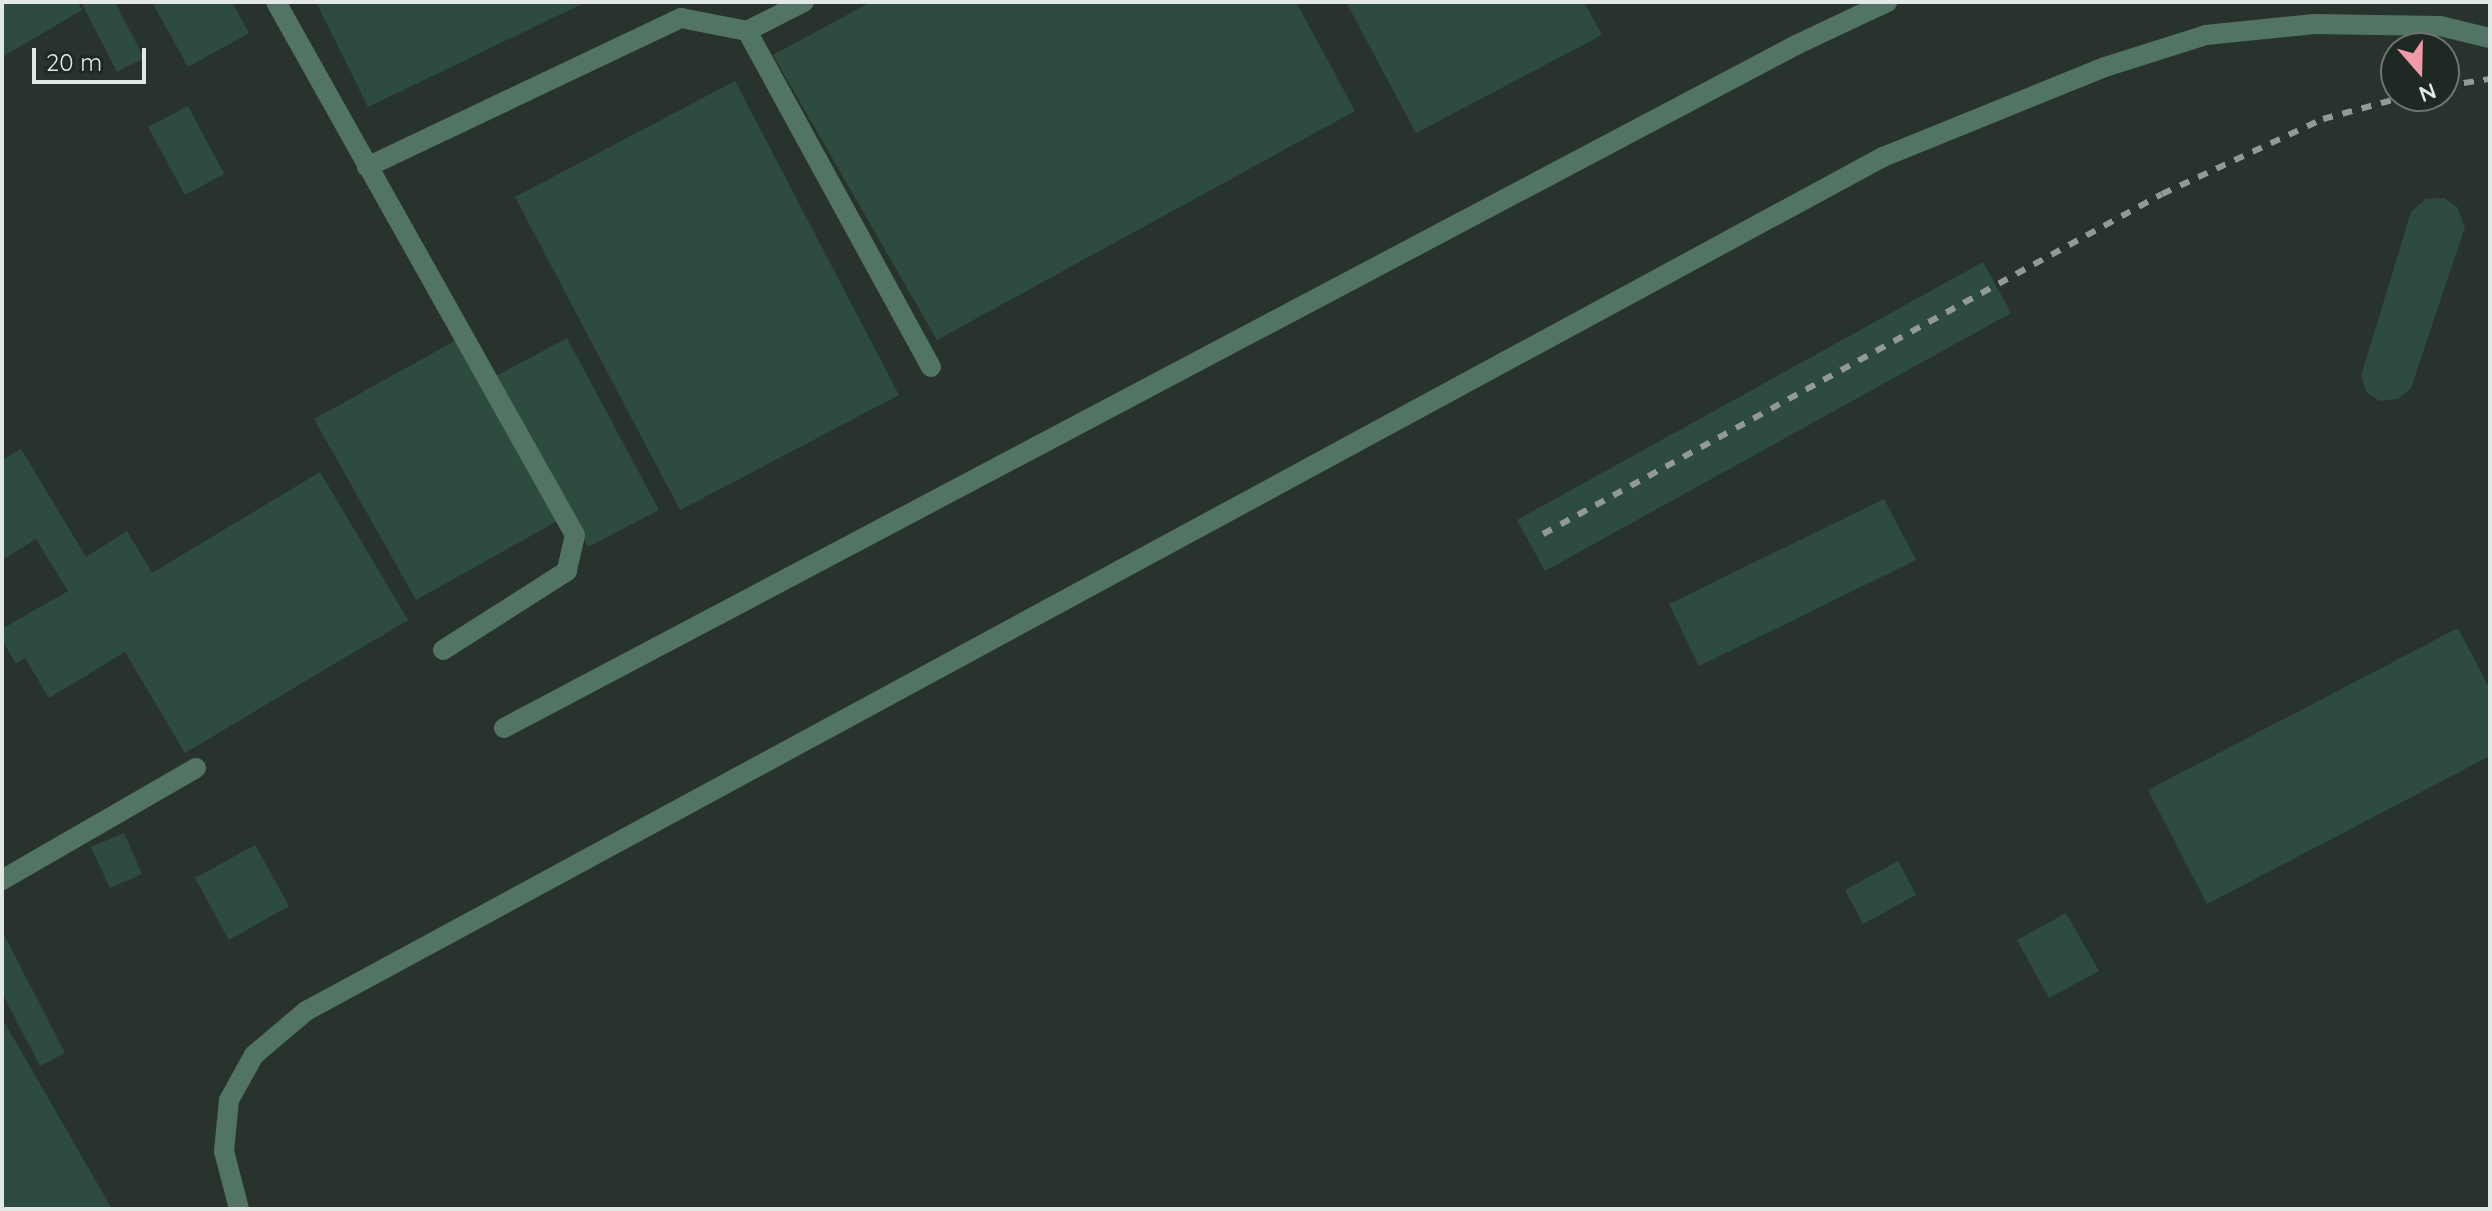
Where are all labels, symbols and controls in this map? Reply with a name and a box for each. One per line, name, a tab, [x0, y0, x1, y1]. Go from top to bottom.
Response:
scale bar	[36, 32, 150, 82]
north arrow	[2380, 32, 2460, 112]
text: 20 m	[46, 47, 102, 77]
text: N	[2415, 77, 2440, 109]

